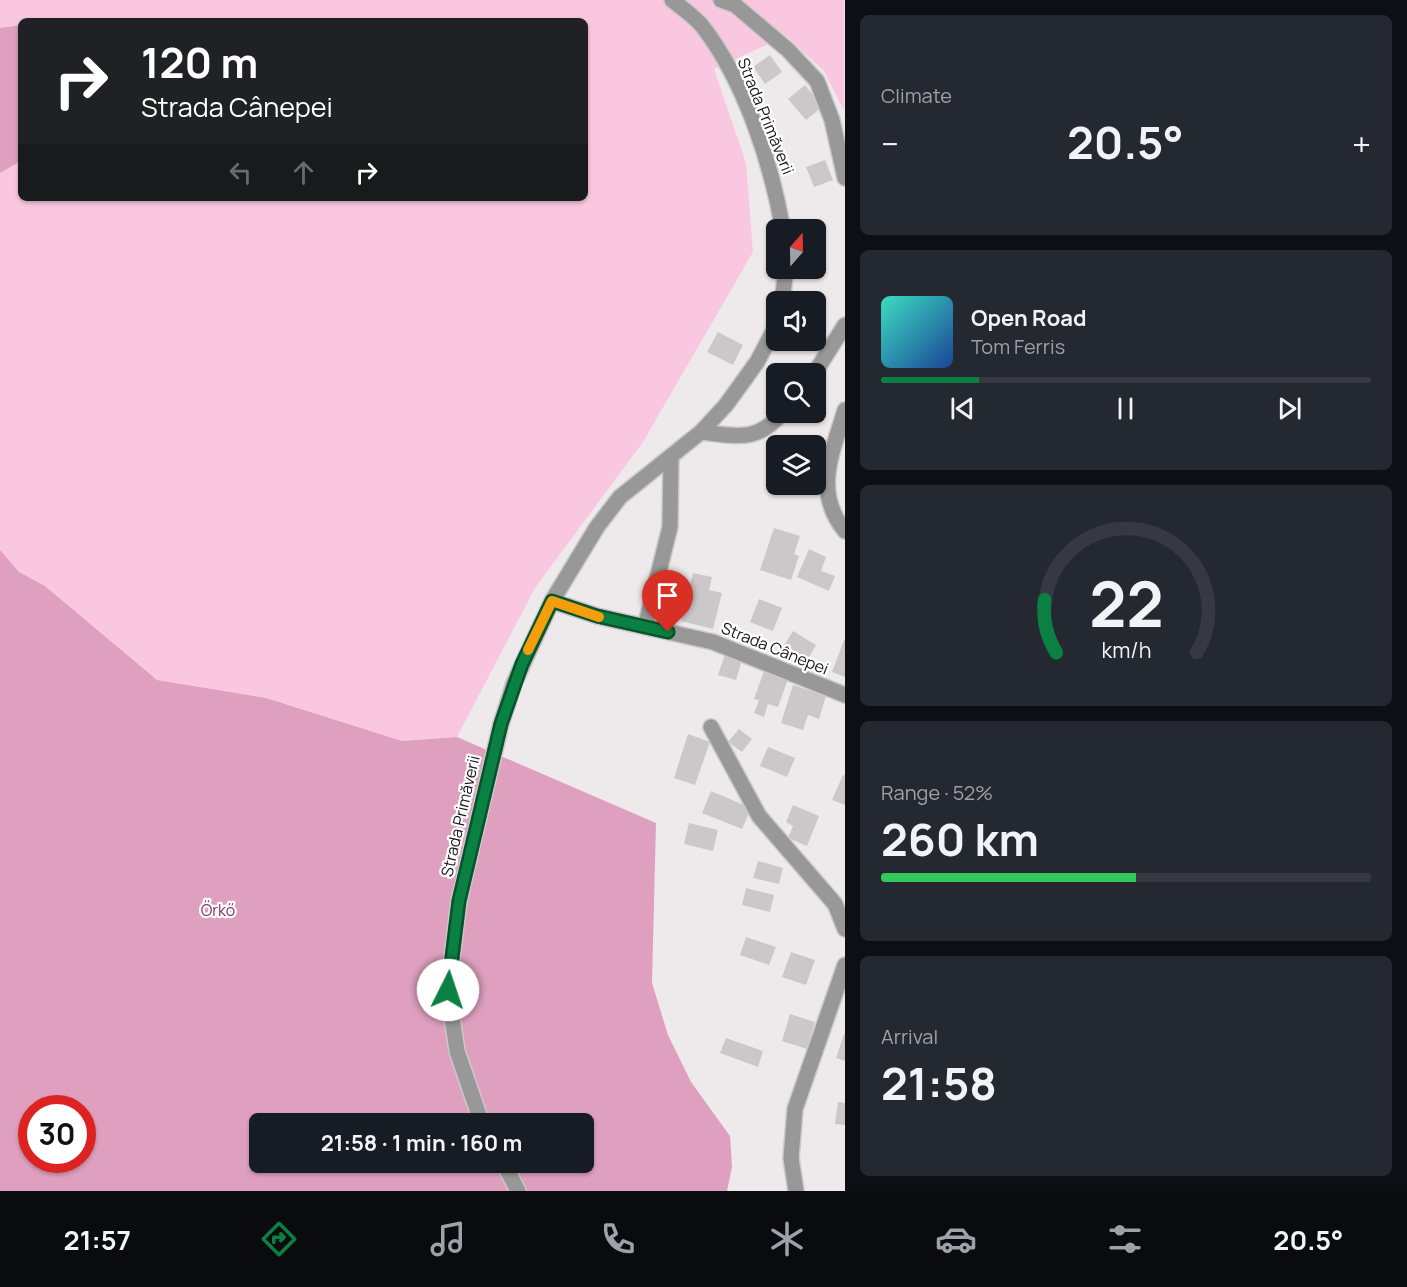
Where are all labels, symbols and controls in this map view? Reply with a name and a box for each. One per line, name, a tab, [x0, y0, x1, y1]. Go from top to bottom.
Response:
text: 120 m	[141, 33, 258, 91]
icon: right	[42, 42, 120, 120]
street label: Strada Primăverii	[733, 54, 799, 178]
text: Climate	[881, 82, 952, 109]
text: Strada Cânepei	[141, 88, 333, 125]
text: 20.5°	[1067, 111, 1184, 173]
text: −	[881, 121, 899, 166]
text: +	[1352, 121, 1371, 166]
icon: left	[224, 156, 257, 189]
icon: ahead	[287, 156, 320, 189]
icon: right	[350, 156, 383, 189]
north arrow	[766, 219, 826, 279]
map controls	[766, 219, 826, 495]
button: sound	[766, 291, 826, 351]
text: Open Road	[971, 303, 1086, 333]
text: Tom Ferris	[971, 333, 1065, 360]
button: search	[766, 363, 826, 423]
icon: previous	[946, 392, 979, 425]
icon: pause	[1109, 392, 1142, 425]
icon: next	[1273, 392, 1306, 425]
button: layers	[766, 435, 826, 495]
text: 22	[1089, 560, 1163, 646]
pin	[642, 570, 693, 632]
icon: arrive	[651, 579, 684, 612]
street label: Strada Cânepei	[718, 617, 832, 679]
text: km/h	[1101, 635, 1151, 664]
street label: Strada Primăverii	[435, 753, 485, 879]
text: Range · 52%	[881, 779, 993, 806]
text: 260 km	[881, 808, 1039, 870]
park label: Őrkő	[201, 899, 235, 921]
position arrow	[416, 958, 480, 1022]
text: Arrival	[881, 1023, 938, 1050]
text: 21:58	[881, 1052, 997, 1114]
speed limit sign: 30	[18, 1095, 96, 1173]
text: 21:58 · 1 min · 160 m	[321, 1128, 522, 1158]
icon: directions	[258, 1218, 300, 1260]
icon: music	[427, 1218, 469, 1260]
icon: phone	[597, 1218, 639, 1260]
icon: climate	[766, 1218, 808, 1260]
icon: car	[935, 1218, 977, 1260]
icon: filters	[1104, 1218, 1146, 1260]
text: 21:57	[64, 1221, 131, 1258]
text: 20.5°	[1273, 1221, 1343, 1258]

